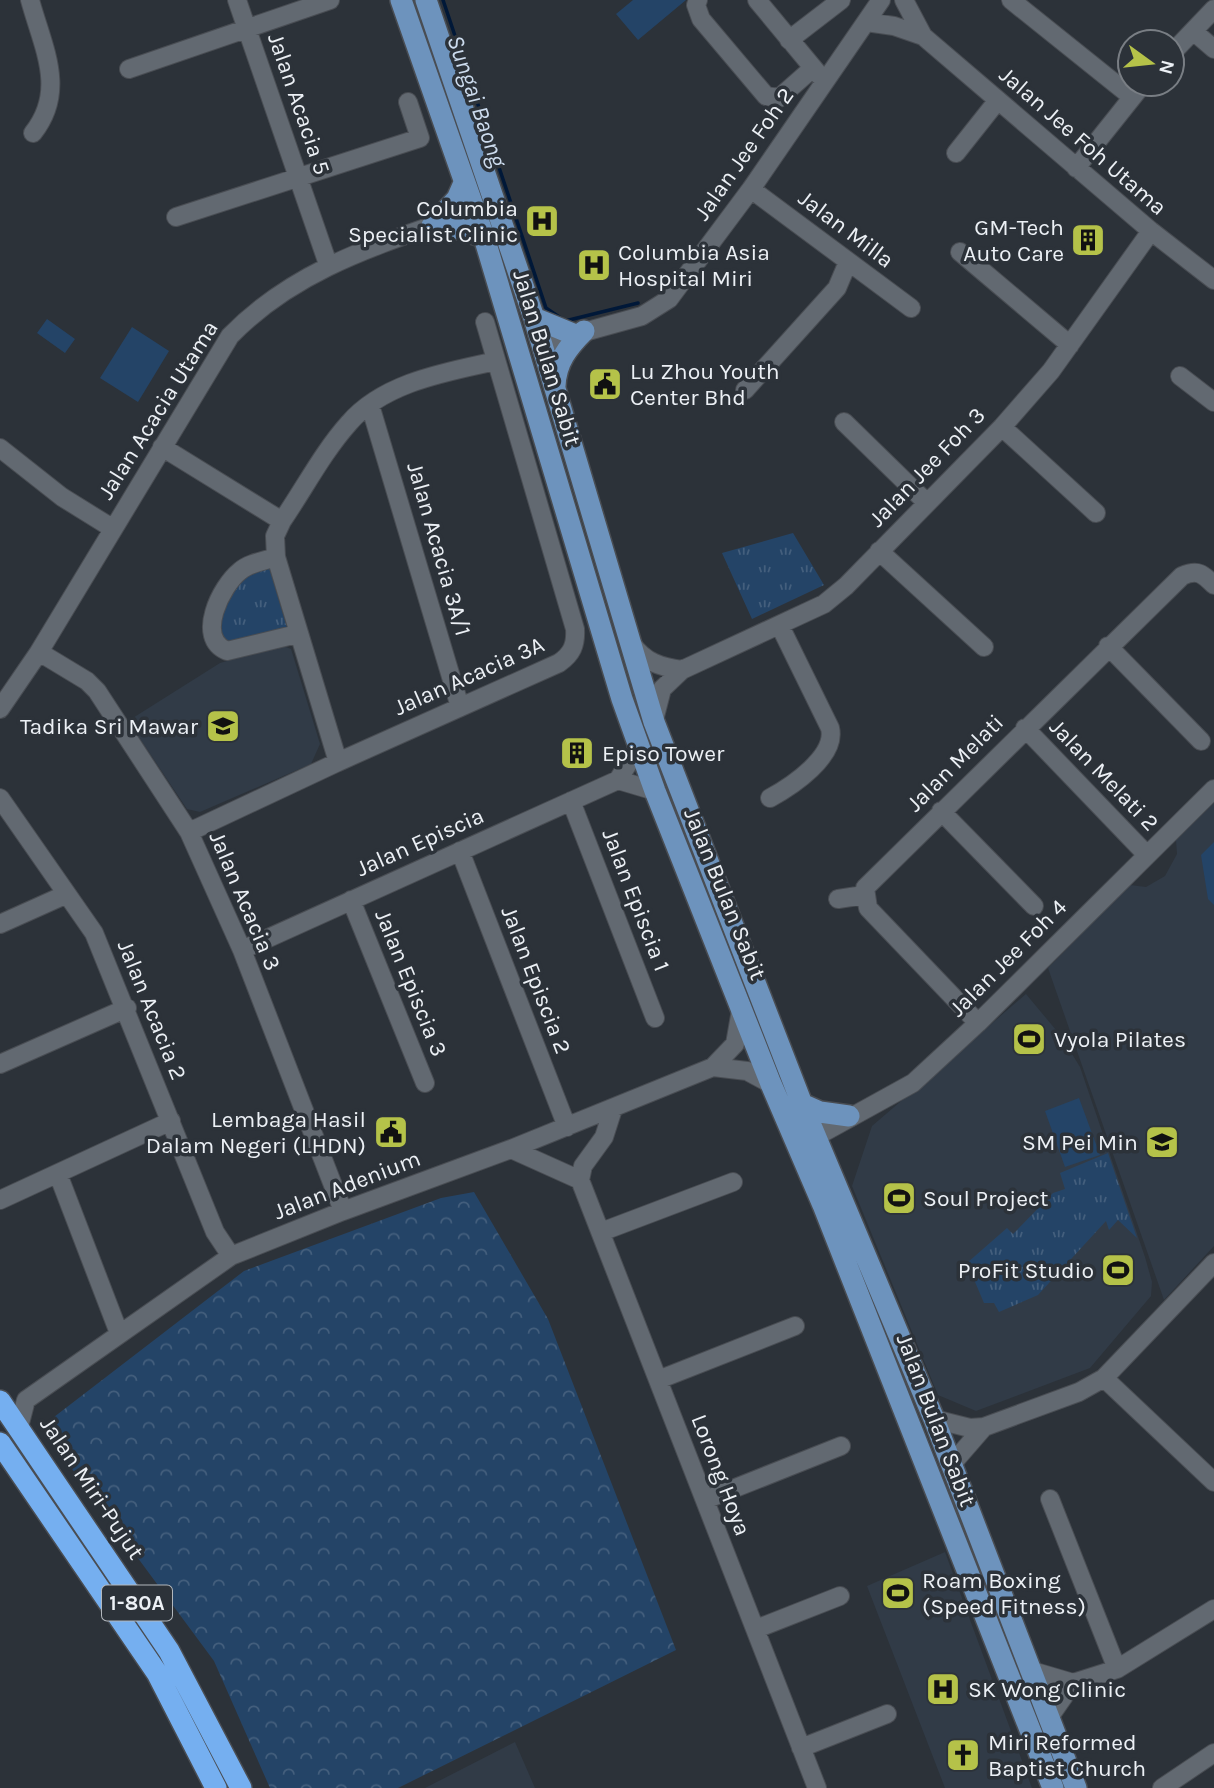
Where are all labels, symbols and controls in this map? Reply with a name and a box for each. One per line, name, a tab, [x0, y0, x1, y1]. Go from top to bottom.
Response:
north arrow	[1116, 28, 1186, 98]
street label: Jalan Acacia 5	[262, 30, 336, 178]
water label: Sungai Baong	[441, 31, 513, 171]
text: N	[1154, 58, 1179, 77]
street label: Jalan Jee Foh Utama	[994, 61, 1172, 221]
street label: Jalan Jee Foh 2	[688, 83, 800, 225]
street label: Jalan Milla	[793, 184, 899, 274]
place label: Columbia Specialist Clinic	[348, 195, 518, 248]
hospital icon: Columbia Specialist Clinic	[523, 202, 561, 240]
place label: GM-Tech Auto Care	[963, 214, 1064, 267]
building icon: GM-Tech Auto Care	[1069, 221, 1107, 259]
place label: Columbia Asia Hospital Miri	[618, 239, 770, 292]
hospital icon: Columbia Asia Hospital Miri	[575, 246, 613, 284]
street label: Jalan Bulan Sabit	[507, 267, 587, 450]
street label: Jalan Acacia Utama	[92, 316, 224, 504]
place label: Lu Zhou Youth Center Bhd	[630, 358, 780, 411]
public building icon: Lu Zhou Youth Center Bhd	[586, 365, 624, 403]
street label: Jalan Jee Foh 3	[863, 402, 991, 532]
street label: Jalan Acacia 3A/1	[401, 459, 477, 639]
street label: Jalan Acacia 3A	[390, 631, 548, 721]
school or university icon: Tadika Sri Mawar	[204, 707, 242, 745]
street label: Jalan Melati	[901, 709, 1009, 817]
place label: Tadika Sri Mawar	[20, 713, 199, 740]
street label: Jalan Melati 2	[1044, 713, 1164, 837]
building icon: Episo Tower	[558, 734, 596, 772]
place label: Episo Tower	[602, 740, 725, 767]
street label: Jalan Episcia	[352, 802, 488, 882]
street label: Jalan Bulan Sabit	[678, 804, 772, 984]
street label: Jalan Episcia 1	[596, 825, 676, 975]
street label: Jalan Acacia 3	[204, 827, 286, 975]
street label: Jalan Jee Foh 4	[944, 894, 1072, 1022]
street label: Jalan Episcia 2	[495, 902, 577, 1058]
street label: Jalan Episcia 3	[369, 906, 453, 1060]
street label: Jalan Acacia 2	[112, 936, 192, 1084]
sports icon: Vyola Pilates	[1010, 1020, 1048, 1058]
place label: Vyola Pilates	[1054, 1026, 1186, 1053]
place label: Lembaga Hasil Dalam Negeri (LHDN)	[146, 1106, 366, 1159]
public building icon: Lembaga Hasil Dalam Negeri (LHDN)	[372, 1113, 410, 1151]
school or university icon: SM Pei Min	[1143, 1123, 1181, 1161]
place label: SM Pei Min	[1022, 1129, 1138, 1156]
street label: Jalan Adenium	[270, 1145, 424, 1225]
sports icon: Soul Project	[880, 1179, 918, 1217]
place label: Soul Project	[923, 1185, 1049, 1212]
sports icon: ProFit Studio	[1099, 1251, 1137, 1289]
place label: ProFit Studio	[958, 1257, 1094, 1284]
street label: Jalan Bulan Sabit	[891, 1330, 981, 1510]
street label: Lorong Hoya	[685, 1410, 757, 1540]
street label: Jalan Miri-Pujut	[34, 1411, 150, 1565]
place label: Roam Boxing (Speed Fitness)	[922, 1567, 1086, 1620]
sports icon: Roam Boxing (Speed Fitness)	[879, 1574, 917, 1612]
road number: 1-80A	[102, 1586, 172, 1620]
hospital icon: SK Wong Clinic	[924, 1670, 962, 1708]
place label: SK Wong Clinic	[968, 1676, 1126, 1703]
place label: Miri Reformed Baptist Church	[988, 1729, 1146, 1782]
church icon: Miri Reformed Baptist Church	[944, 1736, 982, 1774]

